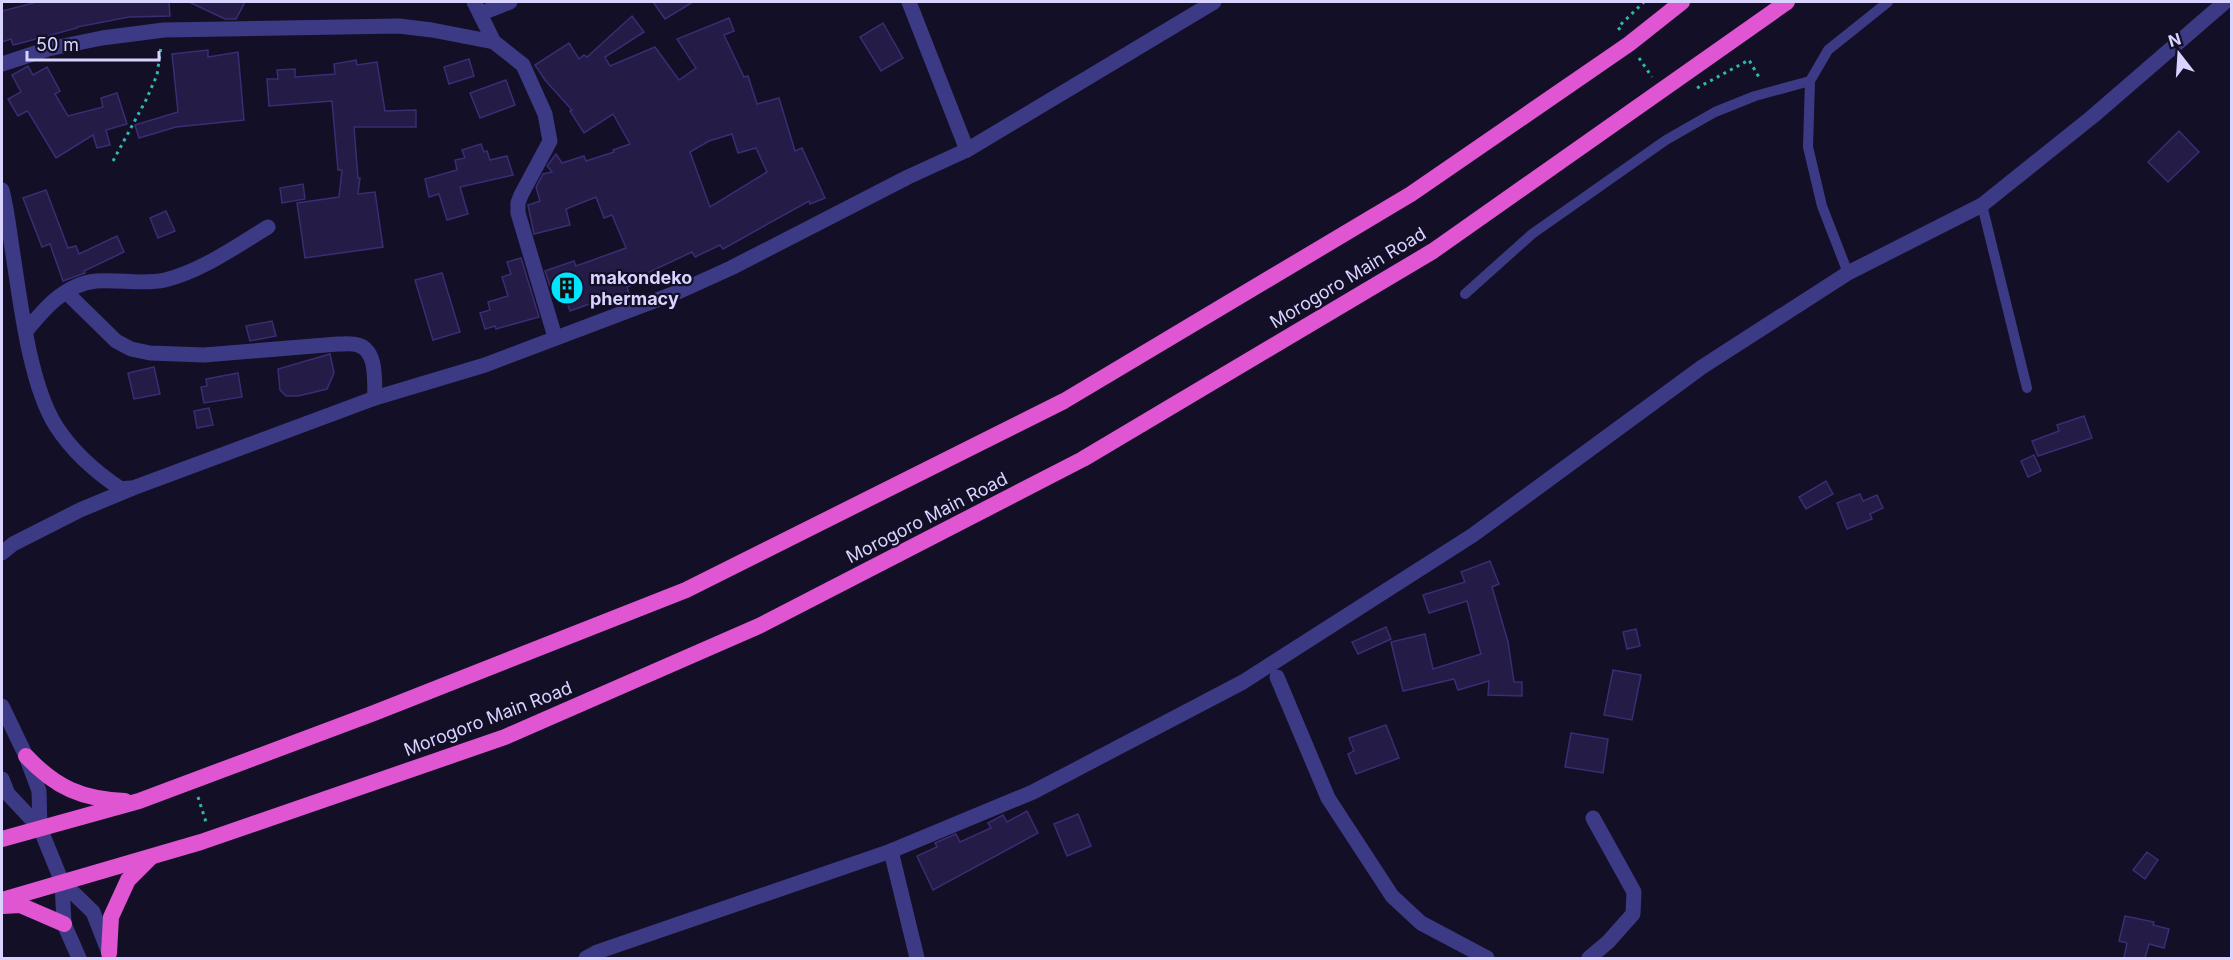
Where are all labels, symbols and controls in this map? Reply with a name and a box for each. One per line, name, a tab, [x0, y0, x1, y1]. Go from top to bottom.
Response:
scale bar	[27, 24, 159, 62]
north arrow	[2149, 24, 2209, 84]
text: N	[2166, 28, 2183, 51]
text: 50 m	[36, 34, 79, 55]
street label: Morogoro Main Road	[1266, 223, 1430, 332]
place label: makondeko phermacy	[590, 267, 692, 309]
building icon: makondeko phermacy	[549, 270, 585, 306]
street label: Morogoro Main Road	[843, 468, 1011, 567]
street label: Morogoro Main Road	[401, 677, 575, 760]

